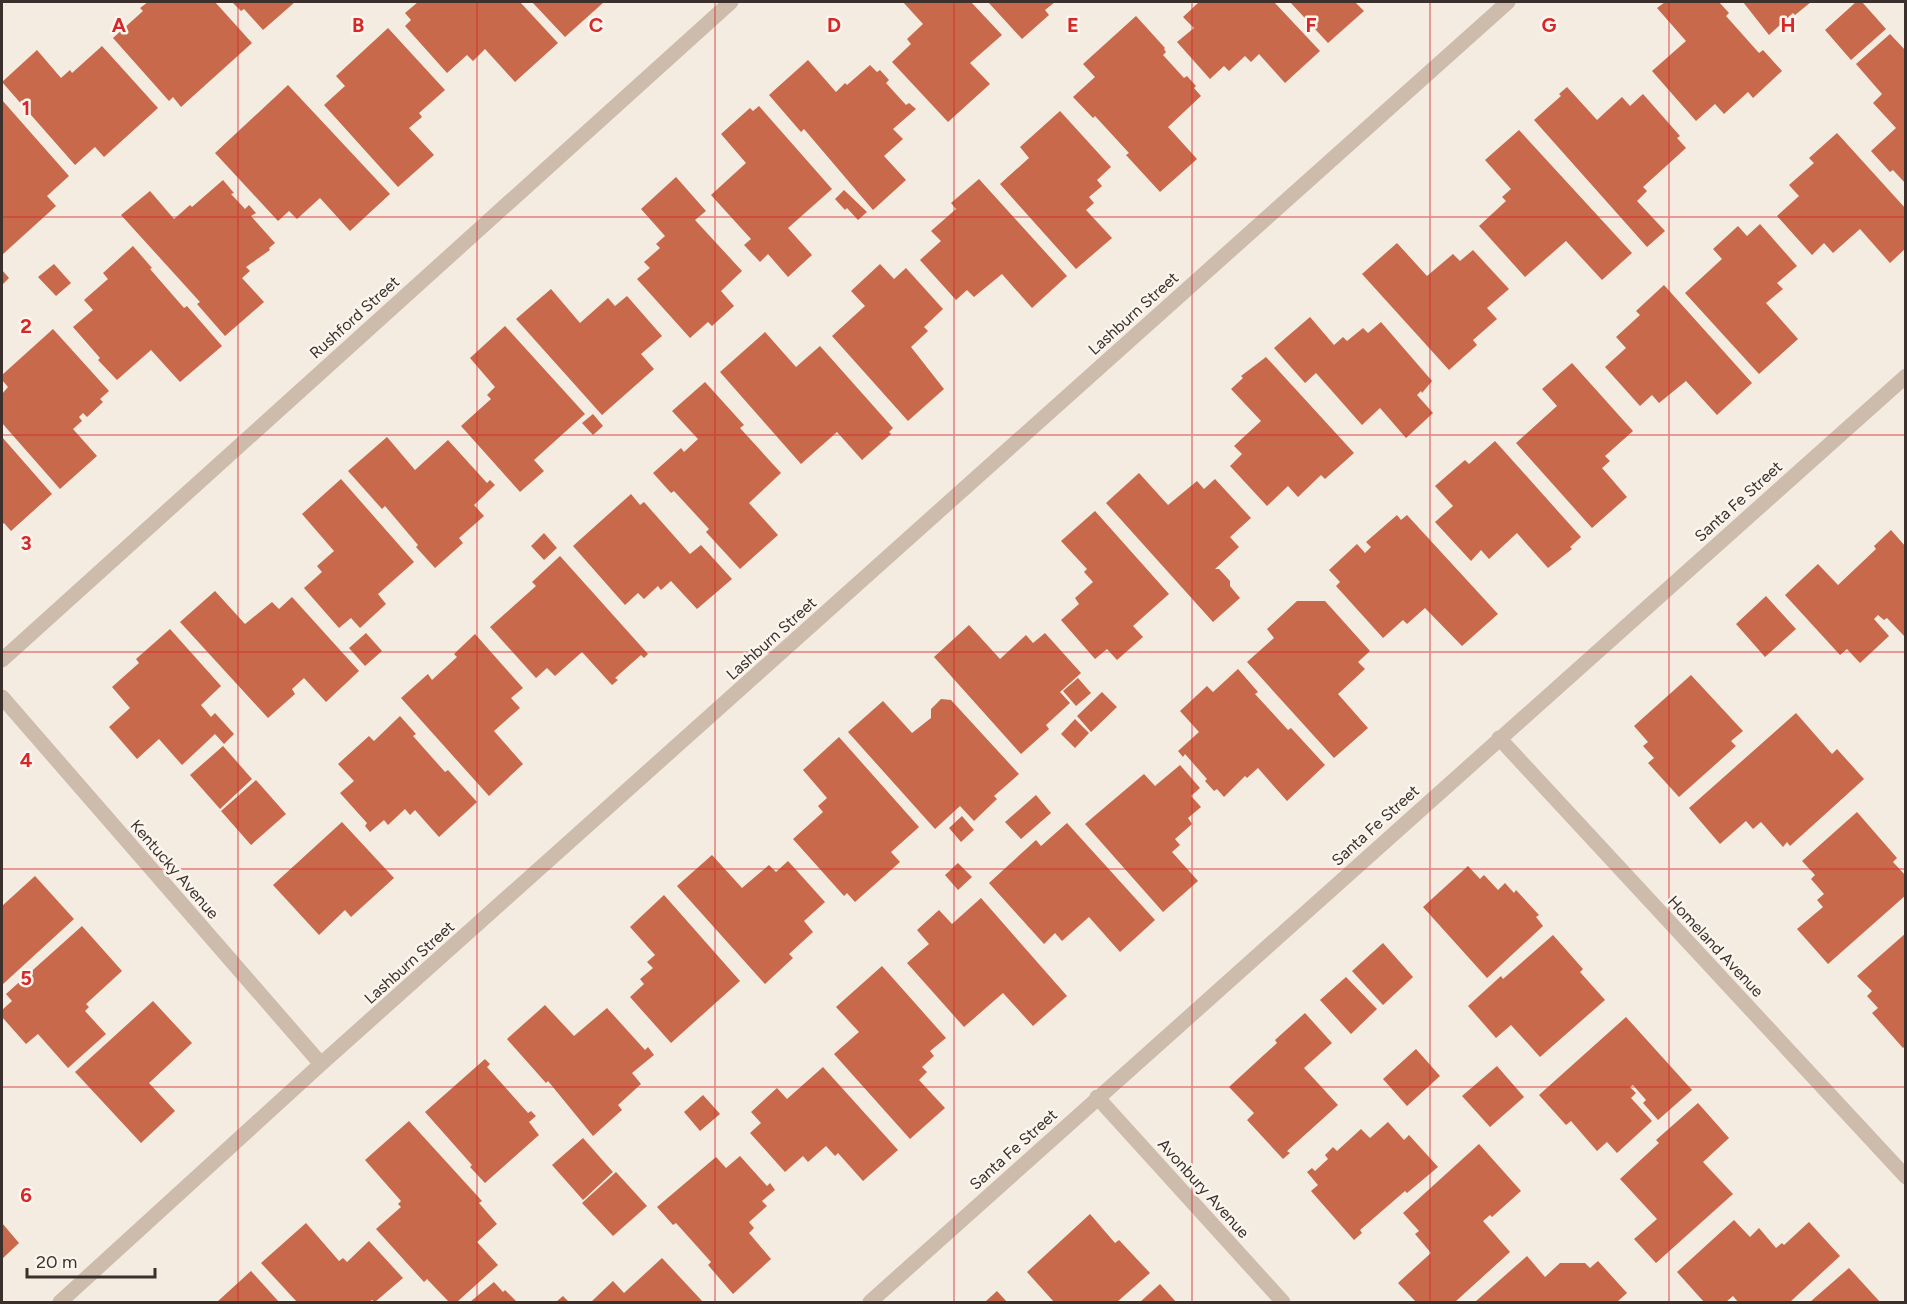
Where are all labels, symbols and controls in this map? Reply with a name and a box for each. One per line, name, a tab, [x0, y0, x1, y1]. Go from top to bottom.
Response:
text: A	[112, 13, 127, 37]
text: B	[352, 13, 364, 37]
text: C	[589, 13, 603, 37]
text: D	[827, 13, 841, 37]
text: E	[1067, 13, 1079, 37]
text: F	[1305, 13, 1317, 37]
text: G	[1542, 13, 1557, 37]
text: H	[1781, 13, 1796, 37]
text: 1	[22, 96, 30, 120]
street label: Lashburn Street	[1085, 268, 1182, 359]
street label: Rushford Street	[306, 272, 403, 363]
text: 2	[20, 314, 32, 338]
street label: Santa Fe Street	[1691, 457, 1786, 546]
text: 3	[20, 531, 32, 555]
street label: Lashburn Street	[723, 593, 820, 684]
text: 4	[20, 748, 33, 772]
street label: Santa Fe Street	[1328, 781, 1423, 870]
street label: Kentucky Avenue	[126, 816, 223, 923]
street label: Homeland Avenue	[1664, 892, 1768, 1001]
street label: Lashburn Street	[361, 917, 458, 1008]
text: 5	[20, 966, 32, 990]
street label: Santa Fe Street	[966, 1105, 1061, 1194]
street label: Avonbury Avenue	[1154, 1135, 1253, 1242]
text: 6	[20, 1183, 32, 1207]
scale bar	[27, 1241, 154, 1279]
text: 20 m	[36, 1251, 77, 1273]

